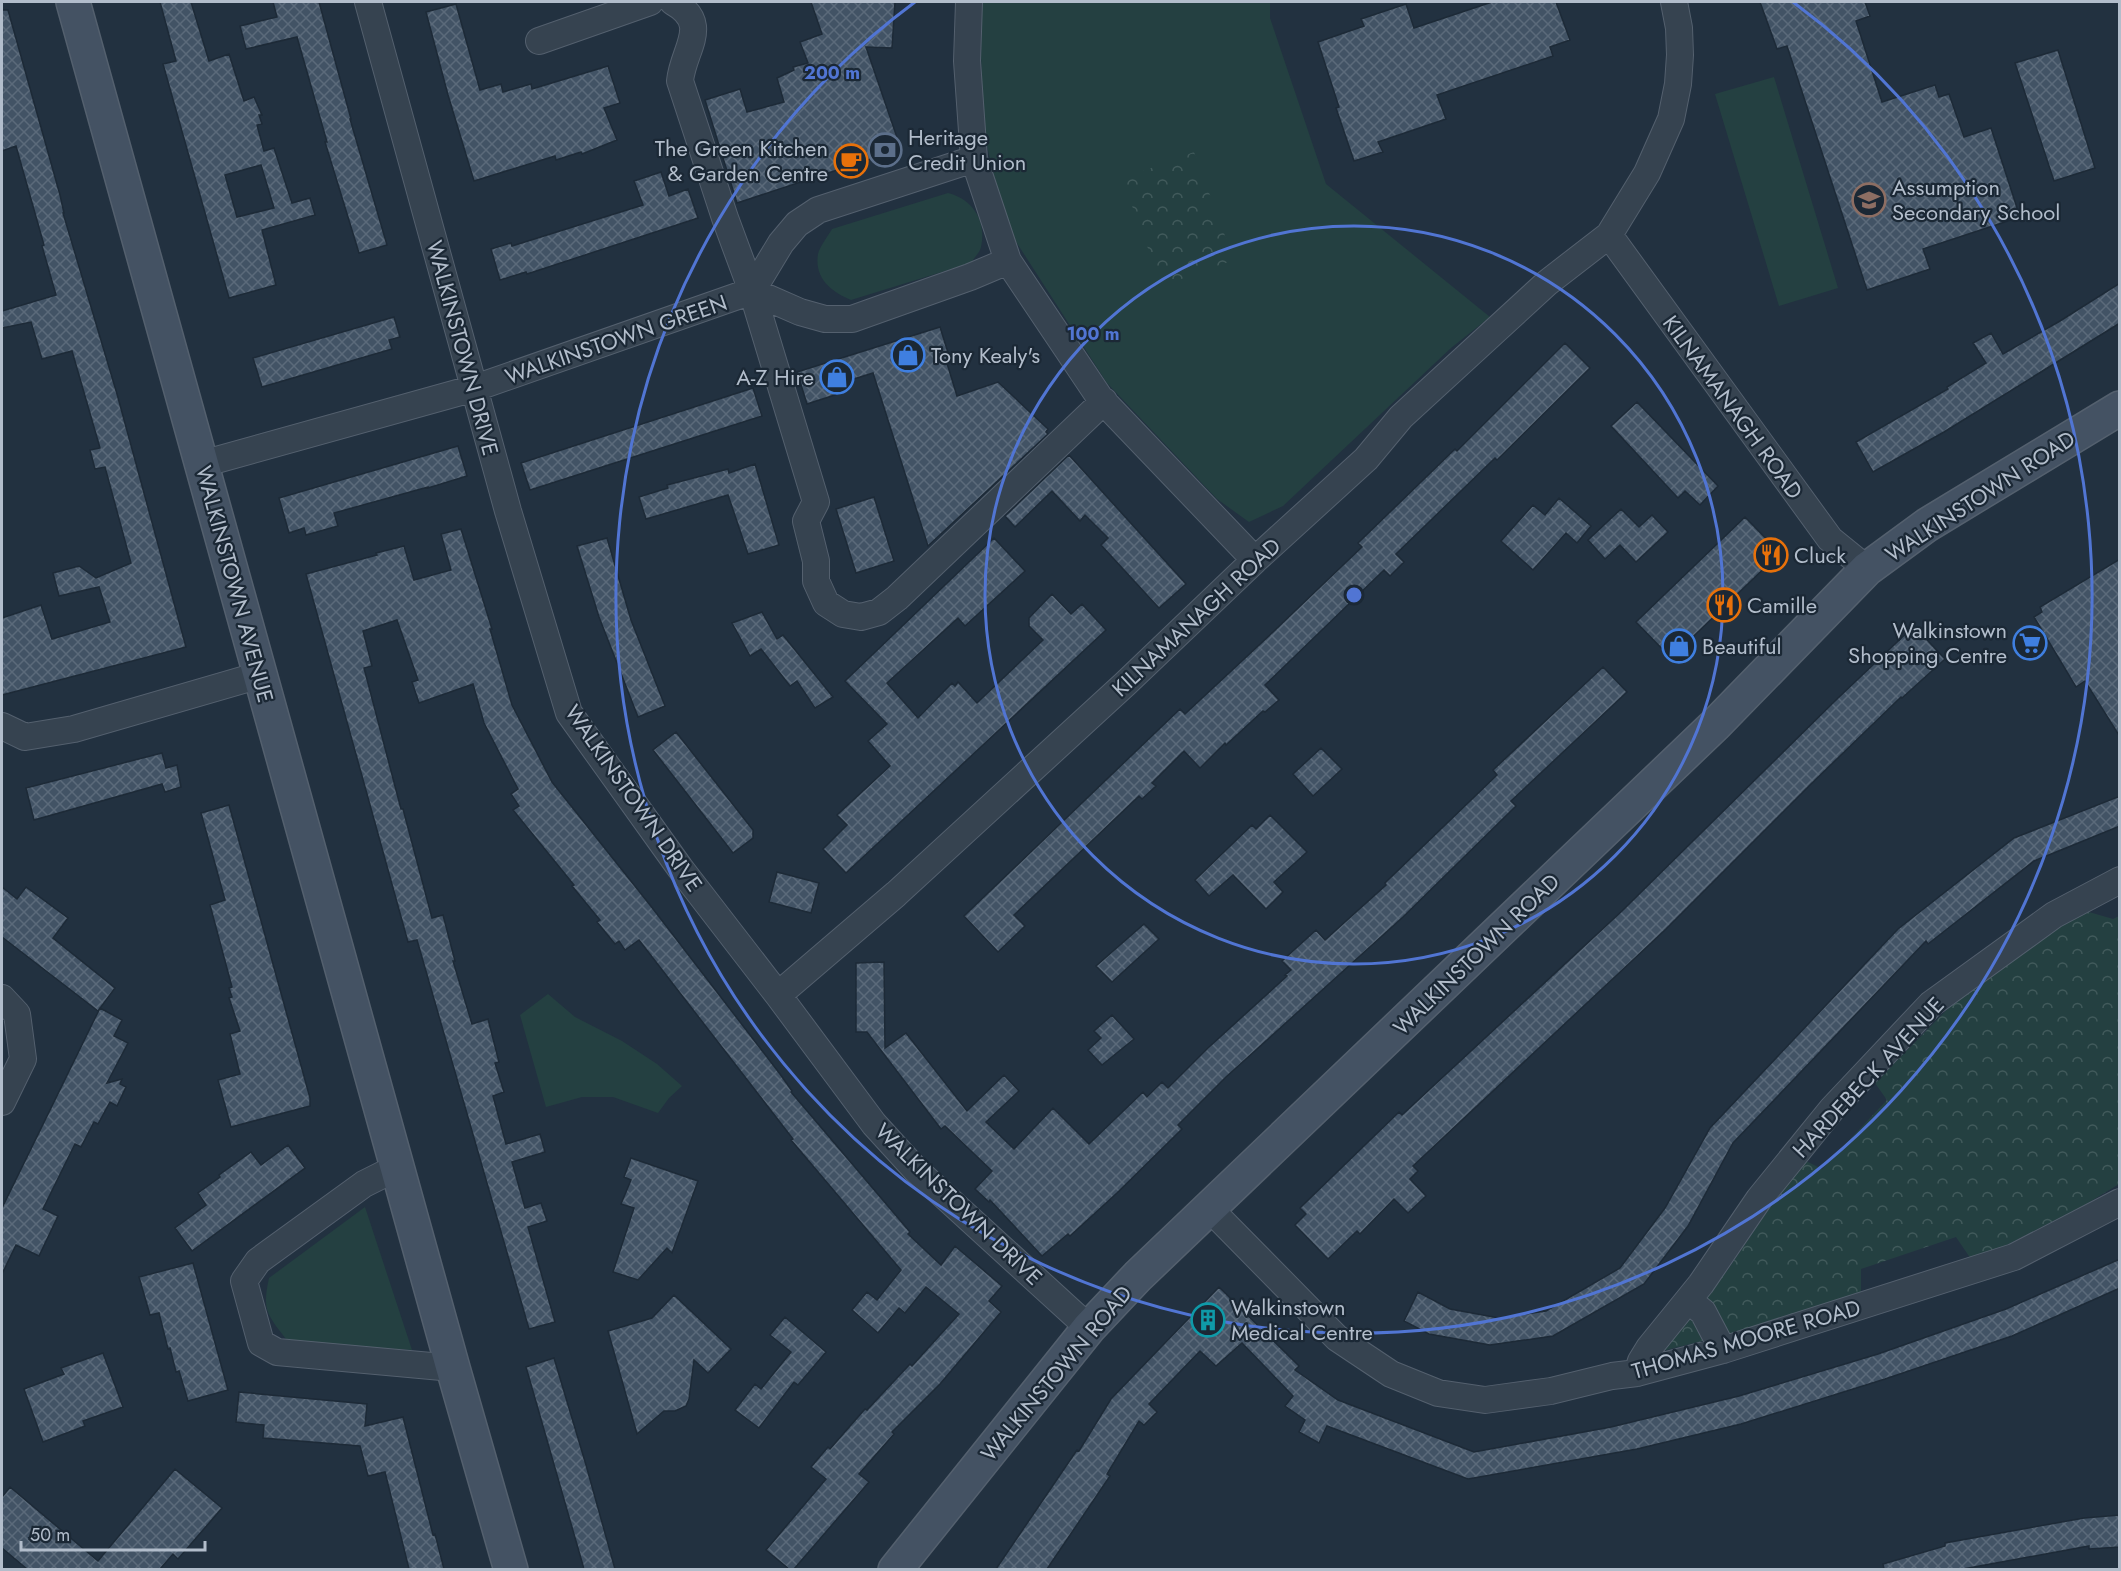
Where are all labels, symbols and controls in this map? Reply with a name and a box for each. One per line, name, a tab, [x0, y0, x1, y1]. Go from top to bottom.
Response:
text: 200 m	[804, 60, 860, 86]
place label: Heritage Credit Union	[908, 121, 1026, 178]
place label: The Green Kitchen & Garden Centre	[655, 132, 828, 189]
bank icon: Heritage Credit Union	[867, 132, 903, 168]
cafe icon: The Green Kitchen & Garden Centre	[833, 143, 869, 179]
place label: Assumption Secondary School	[1892, 171, 2060, 228]
school or university icon: Assumption Secondary School	[1851, 182, 1887, 218]
street label: WALKINSTOWN DRIVE	[419, 237, 507, 459]
street label: WALKINSTOWN GREEN	[501, 286, 731, 392]
street label: KILNAMANAGH ROAD	[1655, 308, 1811, 506]
text: 100 m	[1066, 321, 1120, 347]
shop icon: Tony Kealy's	[890, 337, 926, 373]
place label: Tony Kealy's	[931, 339, 1040, 371]
shop icon: A-Z Hire	[819, 359, 855, 395]
place label: A-Z Hire	[736, 361, 814, 393]
street label: WALKINSTOWN ROAD	[1879, 422, 2081, 570]
street label: WALKINSTOWN AVENUE	[188, 462, 282, 706]
street label: KILNAMANAGH ROAD	[1104, 530, 1288, 704]
restaurant icon: Cluck	[1753, 537, 1789, 573]
place label: Cluck	[1794, 539, 1846, 571]
centre of rings	[1344, 585, 1364, 605]
restaurant icon: Camille	[1706, 587, 1742, 623]
place label: Camille	[1747, 589, 1817, 621]
place label: Walkinstown Shopping Centre	[1848, 614, 2007, 671]
supermarket icon: Walkinstown Shopping Centre	[2012, 625, 2048, 661]
shop icon: Beautiful	[1661, 628, 1697, 664]
place label: Beautiful	[1702, 630, 1782, 662]
street label: WALKINSTOWN DRIVE	[557, 698, 711, 898]
street label: WALKINSTOWN ROAD	[1385, 866, 1567, 1042]
street label: HARDEBECK AVENUE	[1785, 989, 1951, 1165]
street label: WALKINSTOWN DRIVE	[868, 1116, 1050, 1292]
street label: WALKINSTOWN ROAD	[973, 1278, 1139, 1468]
place label: Walkinstown Medical Centre	[1231, 1291, 1373, 1348]
street label: THOMAS MOORE ROAD	[1628, 1291, 1864, 1387]
building icon: Walkinstown Medical Centre	[1190, 1302, 1226, 1338]
scale bar	[21, 1514, 206, 1552]
text: 50 m	[30, 1522, 70, 1548]

